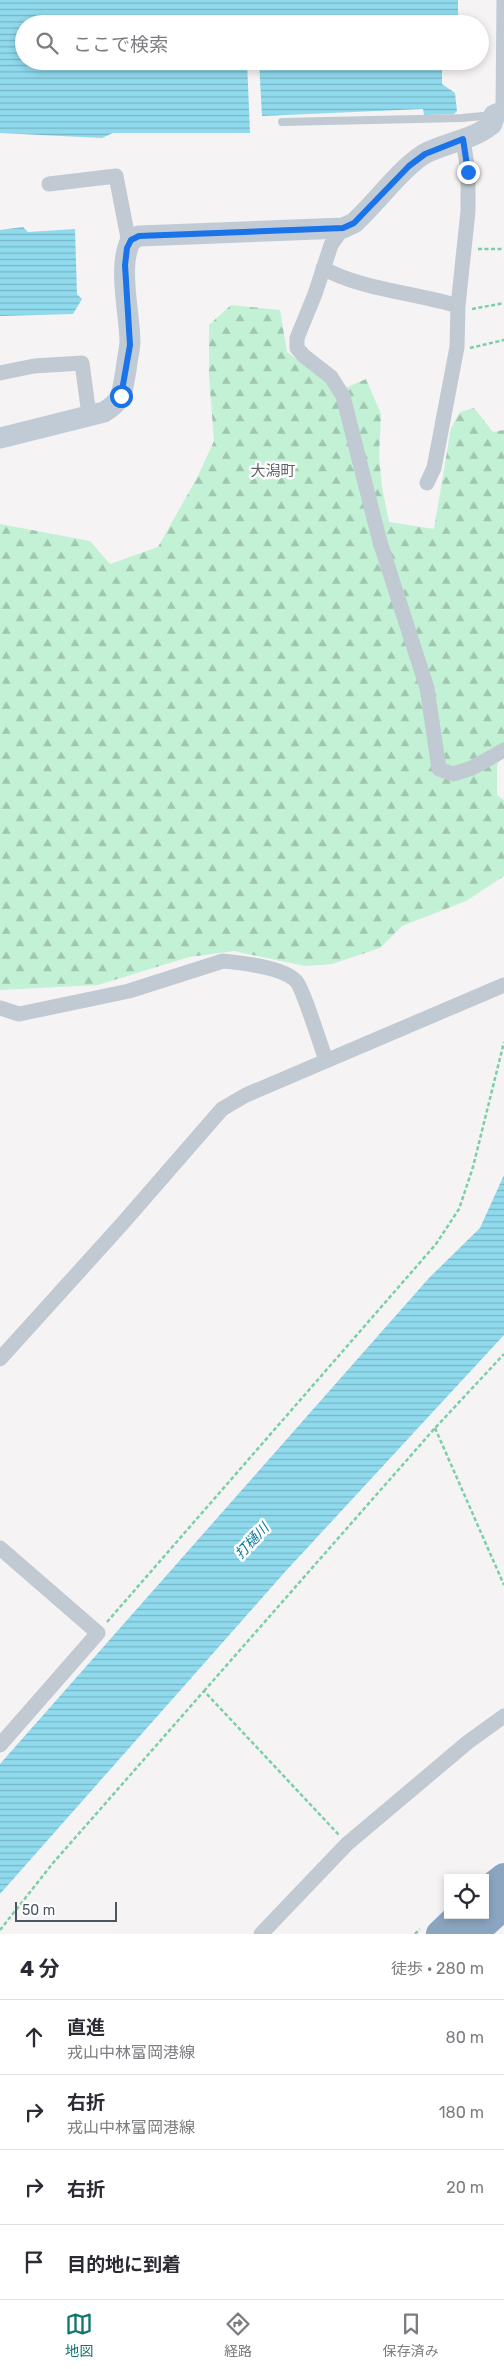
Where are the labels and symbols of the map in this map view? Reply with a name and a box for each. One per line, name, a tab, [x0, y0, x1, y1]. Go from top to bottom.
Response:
route end	[457, 161, 480, 184]
route start	[110, 385, 133, 408]
district label: 大潟町	[250, 462, 296, 480]
water label: 打樋川	[231, 1518, 274, 1562]
scale bar	[15, 1899, 118, 1922]

